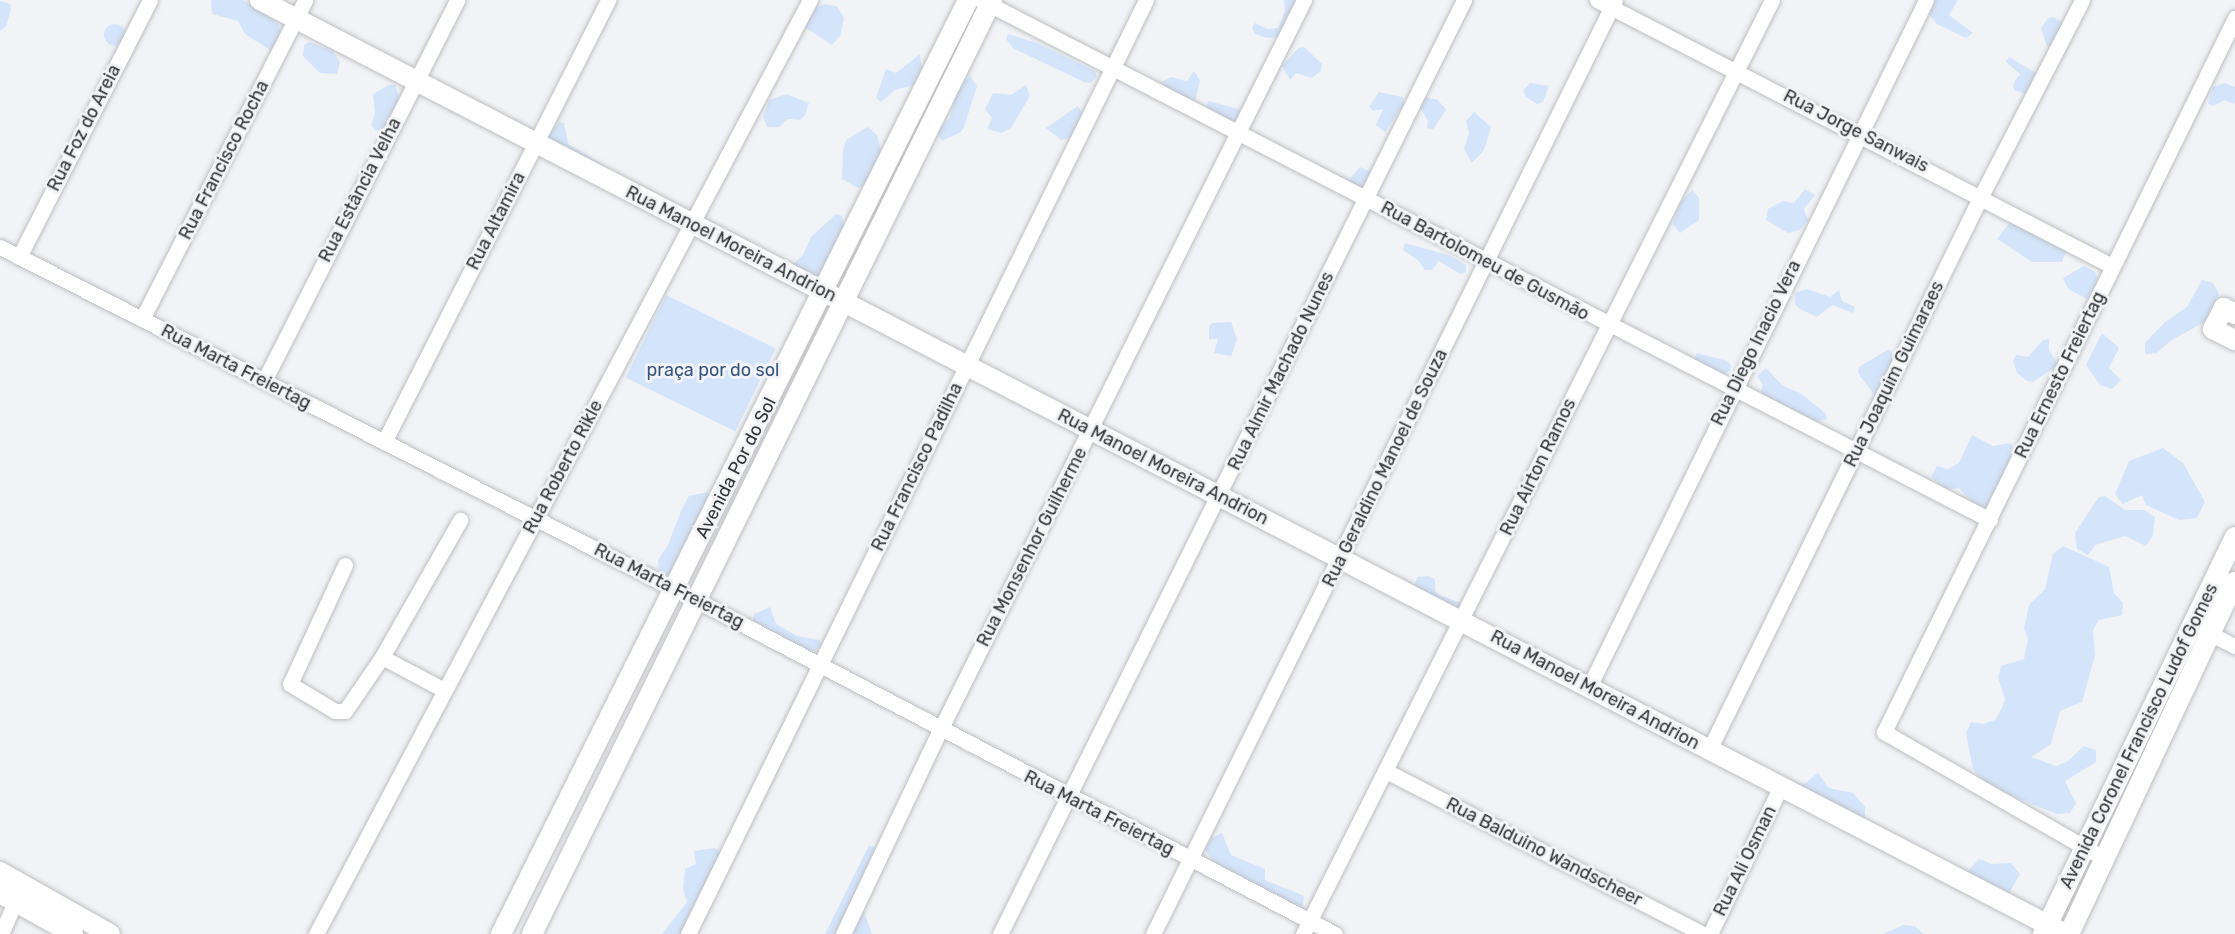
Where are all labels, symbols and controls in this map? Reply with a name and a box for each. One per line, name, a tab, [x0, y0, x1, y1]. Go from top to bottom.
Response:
street label: Rua Foz do Areia	[43, 61, 125, 195]
street label: Rua Francisco Rocha	[174, 77, 274, 243]
street label: Rua Jorge Sanwais	[1780, 85, 1932, 177]
street label: Rua Estância Velha	[314, 114, 406, 266]
street label: Rua Altamira	[462, 168, 530, 274]
street label: Rua Manoel Moreira Andrion	[622, 181, 840, 307]
street label: Rua Bartolomeu de Gusmão	[1377, 197, 1593, 325]
street label: Rua Diego Inacio Vera	[1706, 257, 1806, 429]
street label: Rua Almir Machado Nunes	[1223, 268, 1339, 474]
street label: Rua Joaquim Guimaraes	[1840, 277, 1948, 471]
street label: Rua Ernesto Freiertag	[2010, 288, 2110, 462]
street label: Rua Marta Freiertag	[157, 320, 315, 414]
street label: Rua Geraldino Manoel de Souza	[1318, 346, 1452, 590]
park label: praça por do sol	[646, 359, 780, 381]
street label: Rua Francisco Padilha	[867, 379, 967, 555]
street label: Avenida Por do Sol	[691, 394, 781, 542]
street label: Rua Airton Ramos	[1495, 395, 1581, 539]
street label: Rua Roberto Rikle	[519, 396, 607, 538]
street label: Rua Manoel Moreira Andrion	[1054, 404, 1272, 530]
street label: Rua Monsenhor Guilherme	[972, 444, 1092, 650]
street label: Rua Marta Freiertag	[590, 539, 748, 633]
street label: Avenida Coronel Francisco Ludof Gomes	[2055, 580, 2223, 892]
street label: Rua Manoel Moreira Andrion	[1487, 625, 1703, 755]
street label: Rua Marta Freiertag	[1020, 766, 1178, 860]
street label: Rua Balduino Wandscheer	[1442, 793, 1646, 911]
street label: Rua Ali Osman	[1709, 802, 1781, 920]

